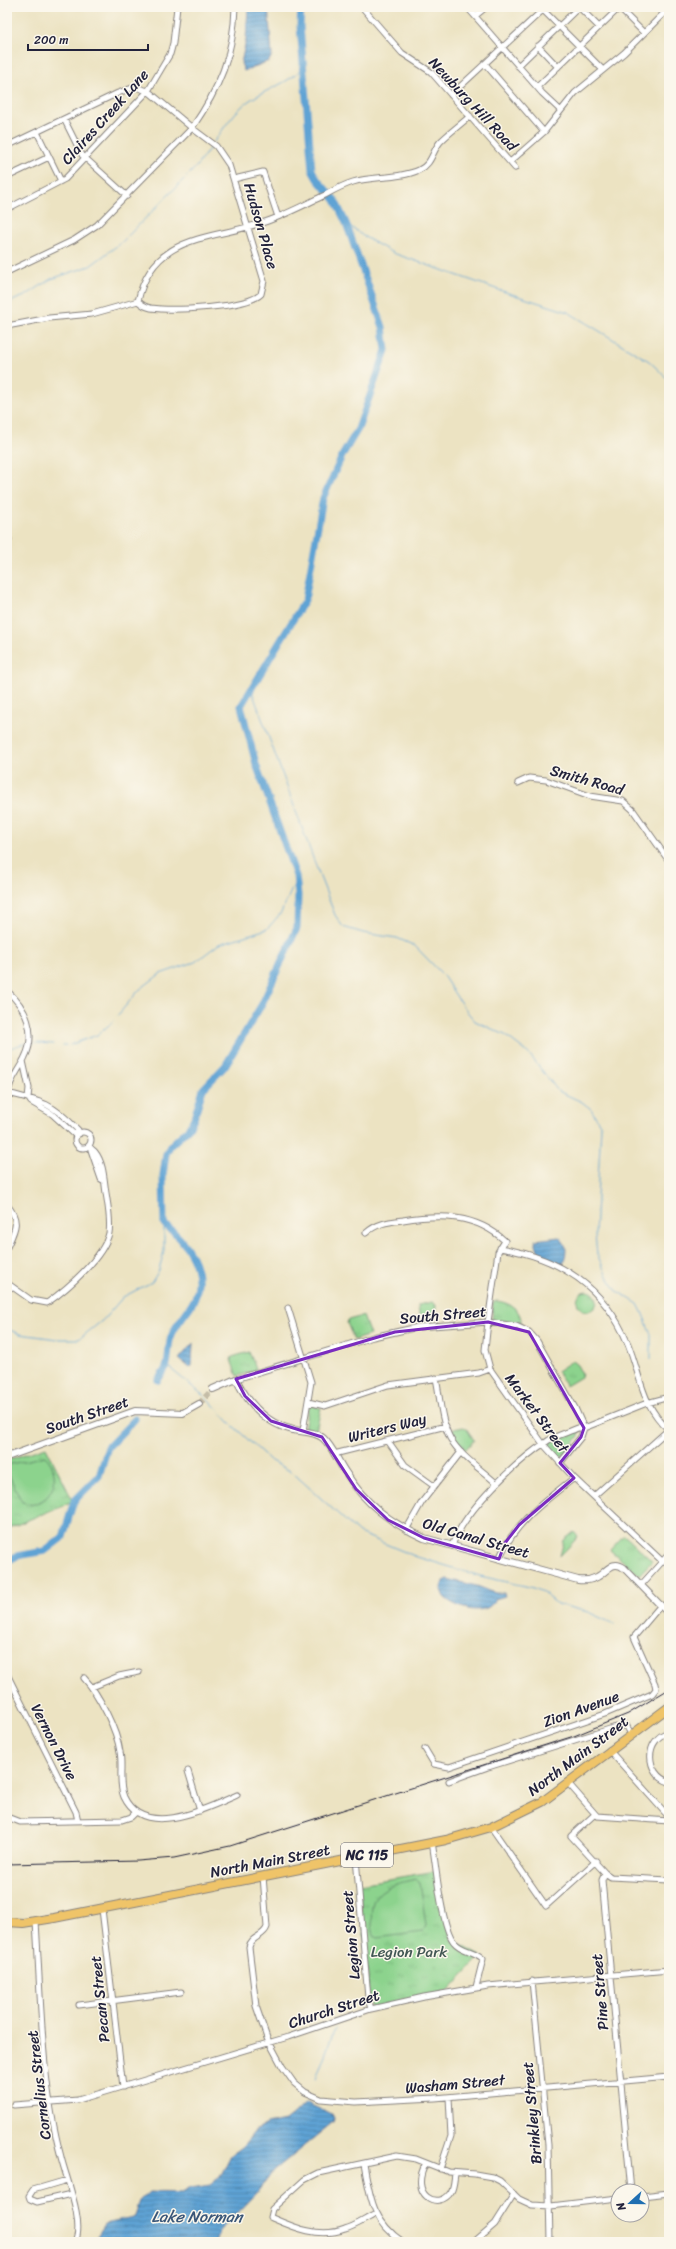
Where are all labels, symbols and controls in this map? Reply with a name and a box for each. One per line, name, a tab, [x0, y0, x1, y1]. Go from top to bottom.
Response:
scale bar	[28, 26, 148, 52]
text: 200 m	[34, 29, 68, 51]
street label: Newburg Hill Road	[422, 51, 525, 158]
street label: Claires Creek Lane	[55, 63, 156, 171]
street label: Hudson Place	[236, 180, 286, 273]
street label: Smith Road	[547, 757, 628, 803]
street label: South Street	[399, 1298, 488, 1332]
street label: Market Street	[498, 1367, 576, 1459]
street label: South Street	[42, 1388, 133, 1441]
street label: Writers Way	[345, 1406, 429, 1450]
street label: Old Canal Street	[419, 1510, 533, 1566]
street label: Zion Avenue	[539, 1683, 623, 1735]
street label: Vernon Drive	[24, 1699, 85, 1785]
street label: North Main Street	[522, 1709, 635, 1803]
street label: North Main Street	[208, 1837, 333, 1885]
road number: NC 115	[341, 1843, 393, 1867]
street label: Legion Street	[334, 1889, 368, 1981]
park label: Legion Park	[371, 1939, 448, 1965]
street label: Pine Street	[584, 1952, 616, 2031]
street label: Pecan Street	[82, 1954, 117, 2044]
street label: Church Street	[285, 1982, 383, 2036]
street label: Cornelius Street	[19, 2028, 59, 2141]
street label: Brinkley Street	[515, 2060, 549, 2165]
street label: Washam Street	[404, 2067, 507, 2101]
north arrow	[610, 2183, 650, 2223]
text: N	[611, 2199, 632, 2214]
water label: Lake Norman	[152, 2202, 245, 2231]

